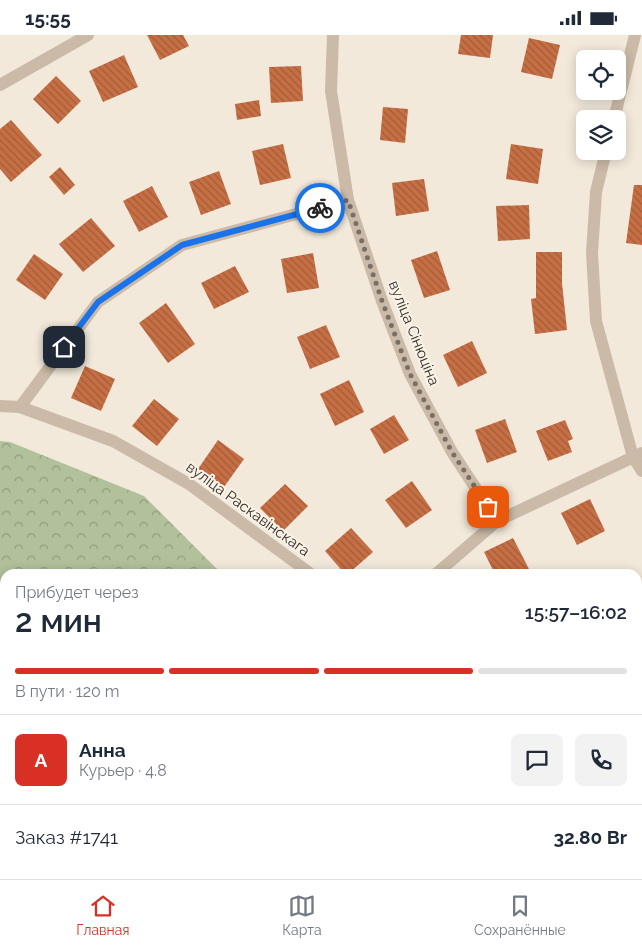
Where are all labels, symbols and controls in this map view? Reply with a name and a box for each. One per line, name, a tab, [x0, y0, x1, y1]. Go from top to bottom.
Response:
text: 15:55	[25, 7, 71, 29]
map controls	[576, 50, 626, 160]
button: locate	[576, 50, 626, 100]
button: layers	[576, 110, 626, 160]
courier	[295, 183, 345, 233]
icon: bike	[306, 194, 334, 222]
street label: вуліца Сінюціна	[385, 278, 443, 388]
pin	[43, 326, 85, 368]
icon: home	[50, 333, 78, 361]
street label: вуліца Раскавінскага	[183, 458, 313, 560]
pin	[467, 486, 509, 528]
icon: bag	[474, 493, 502, 521]
text: Прибудет через	[15, 583, 139, 602]
text: 15:57–16:02	[525, 601, 627, 623]
text: 2 мин	[15, 602, 102, 639]
text: В пути · 120 m	[15, 682, 120, 701]
button: chat	[511, 734, 563, 786]
button: phone	[575, 734, 627, 786]
text: Анна	[79, 739, 126, 761]
text: А	[35, 749, 47, 771]
text: Курьер · 4.8	[79, 761, 167, 780]
text: Заказ #1741	[15, 826, 118, 848]
text: 32.80 Br	[553, 826, 627, 848]
tab: Главная	[76, 892, 130, 938]
tab: Карта	[282, 892, 322, 938]
tab: Сохранённые	[474, 892, 566, 938]

